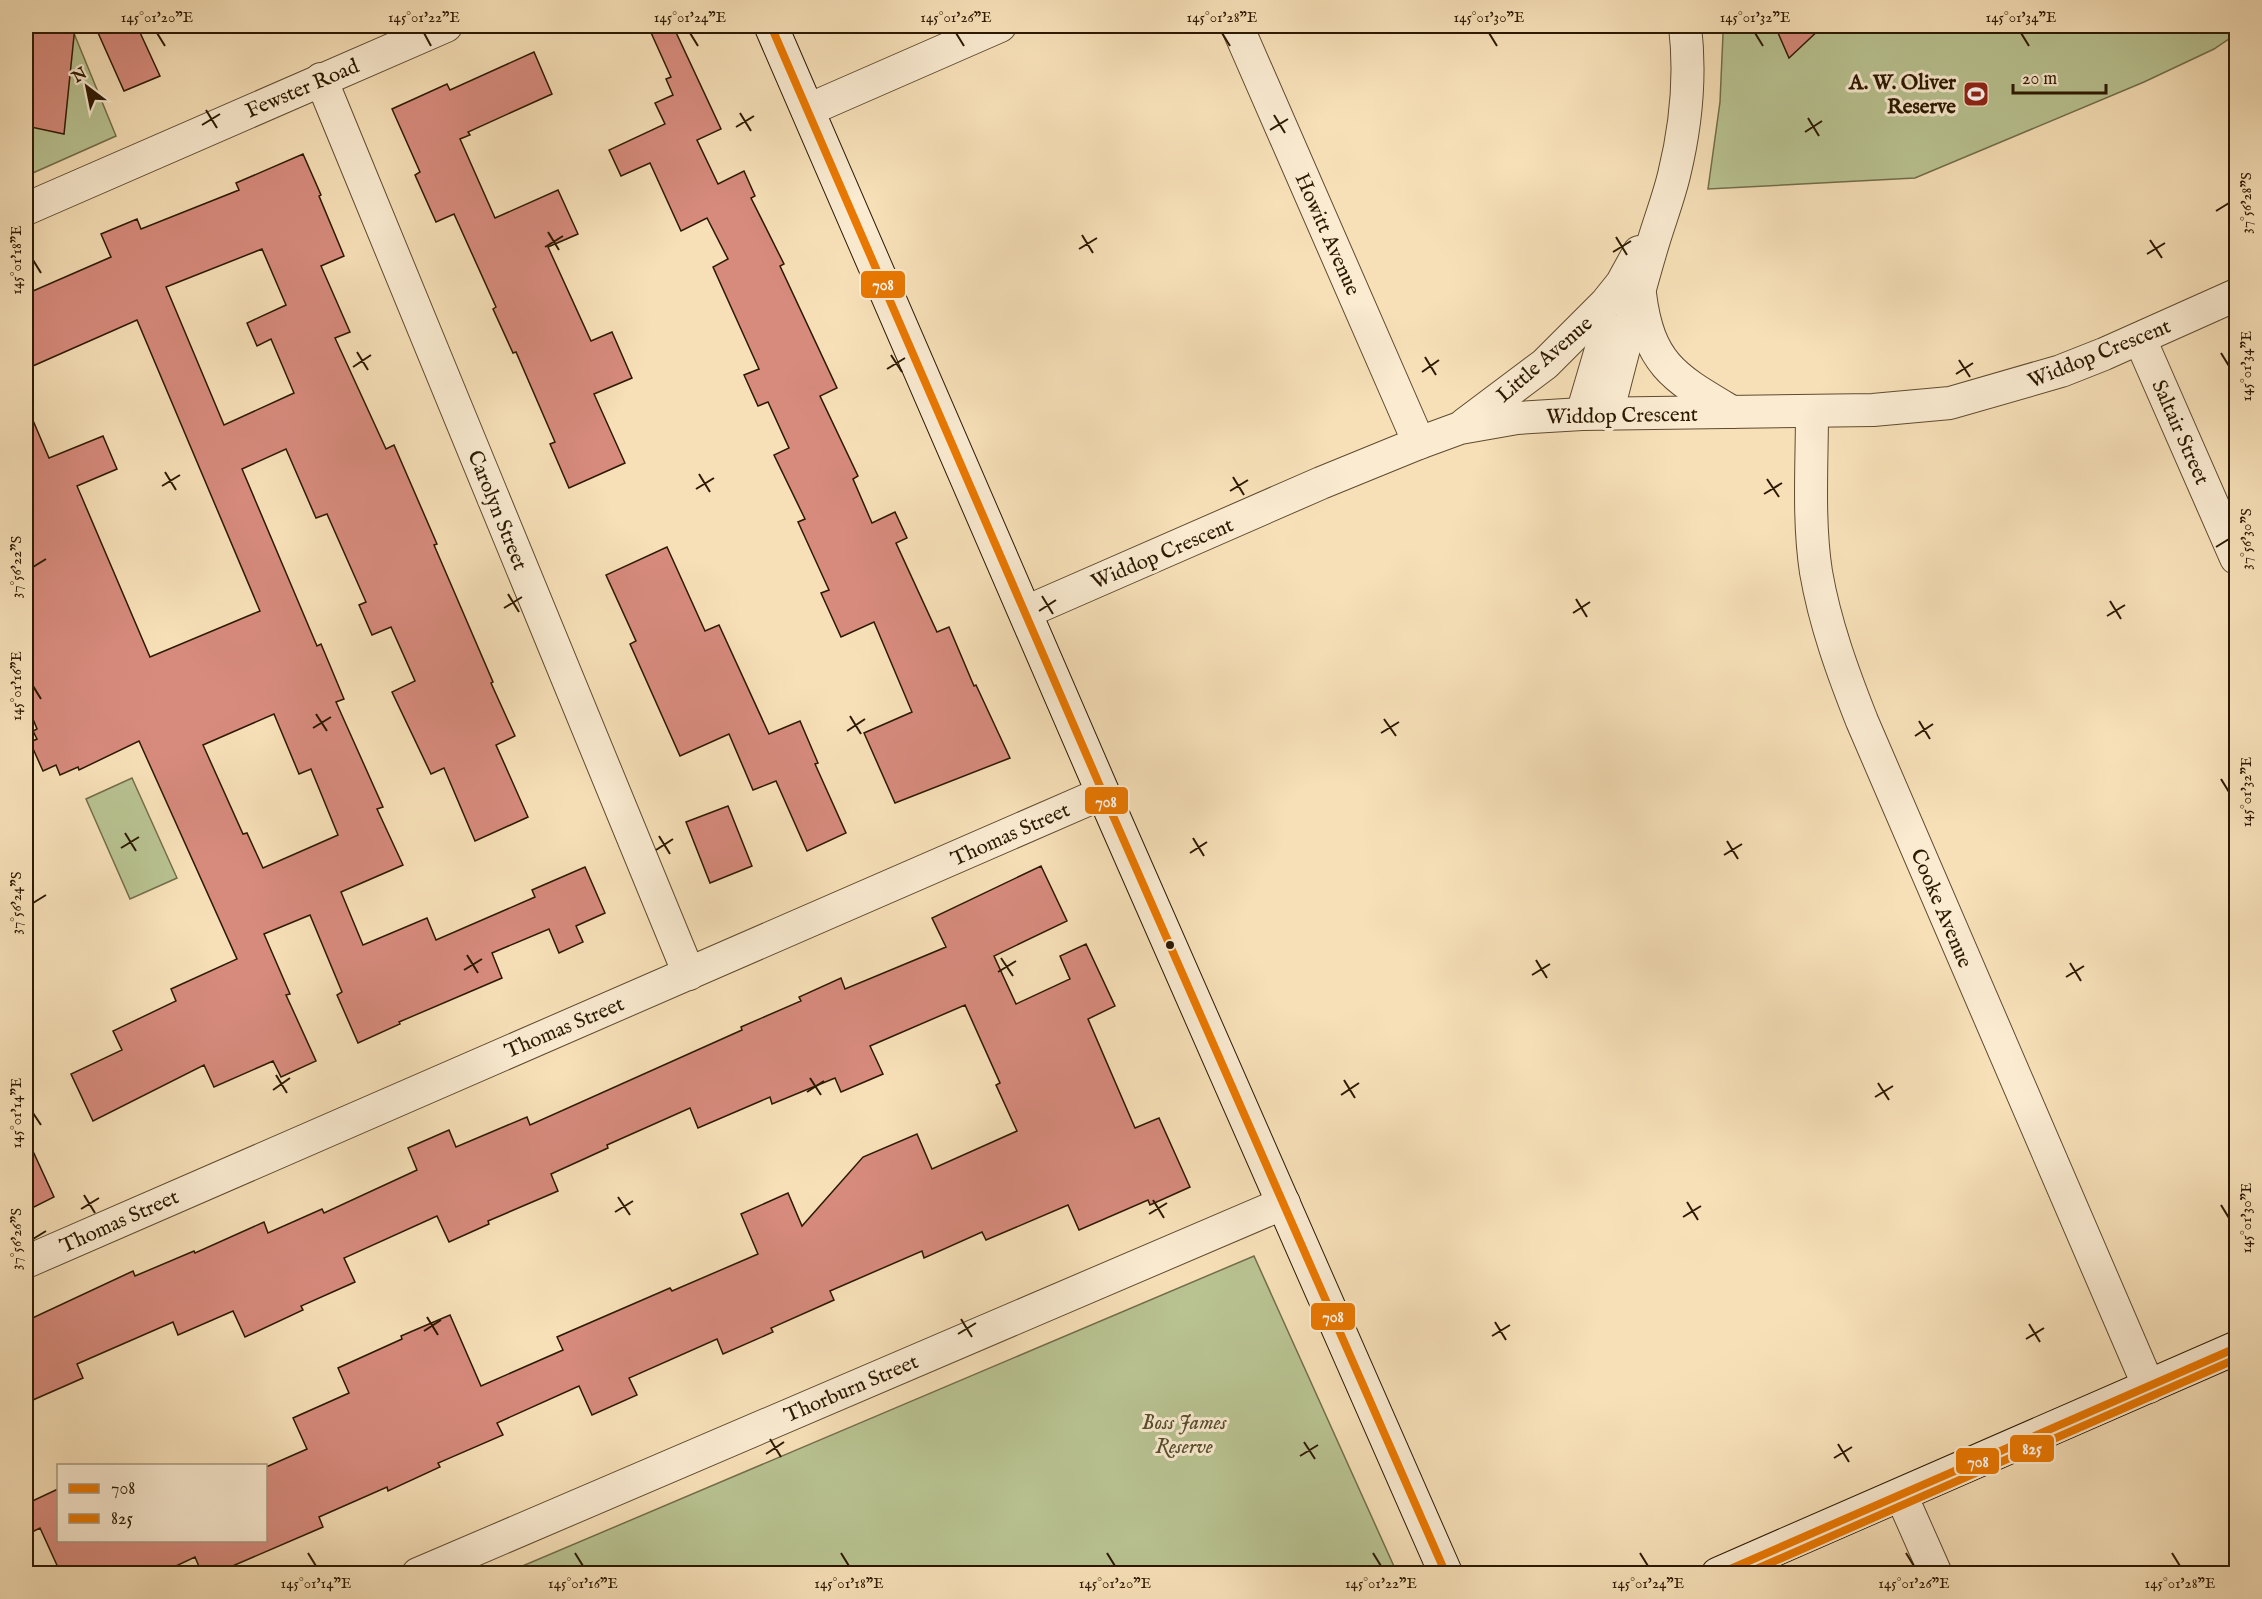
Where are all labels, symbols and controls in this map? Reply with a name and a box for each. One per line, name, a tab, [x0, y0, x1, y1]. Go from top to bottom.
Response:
text: 145°01'20"E	[121, 8, 193, 27]
text: 145°01'22"E	[388, 8, 460, 27]
text: 145°01'24"E	[654, 8, 726, 27]
text: 145°01'26"E	[920, 8, 992, 27]
text: 145°01'28"E	[1187, 8, 1257, 27]
text: 145°01'30"E	[1454, 8, 1524, 27]
text: 145°01'32"E	[1720, 8, 1790, 27]
text: 145°01'34"E	[1986, 8, 2056, 27]
street label: Fewster Road	[242, 53, 364, 125]
north arrow	[57, 57, 117, 117]
scale bar	[2013, 57, 2106, 95]
text: N	[68, 64, 91, 89]
text: 20 m	[2022, 68, 2057, 91]
place label: A. W. Oliver Reserve	[1848, 70, 1956, 121]
sports icon: A. W. Oliver Reserve	[1961, 79, 1991, 109]
street label: Howitt Avenue	[1288, 169, 1366, 300]
text: 37°56'28"S	[2237, 172, 2256, 234]
text: 145°01'18"E	[7, 225, 26, 295]
line badge: 708	[860, 270, 906, 299]
text: 708	[872, 276, 894, 296]
street label: Little Avenue	[1491, 311, 1599, 409]
street label: Widdop Crescent	[2024, 313, 2175, 395]
text: 145°01'34"E	[2237, 331, 2256, 401]
street label: Saltair Street	[2145, 376, 2215, 489]
street label: Widdop Crescent	[1546, 402, 1698, 431]
street label: Carolyn Street	[460, 447, 533, 574]
text: 37°56'30"S	[2237, 508, 2256, 570]
street label: Widdop Crescent	[1087, 512, 1238, 596]
text: 37°56'22"S	[7, 536, 26, 598]
text: 145°01'16"E	[7, 651, 26, 721]
text: 145°01'32"E	[2237, 757, 2256, 827]
line badge: 708	[1084, 786, 1129, 815]
text: 708	[1095, 793, 1117, 813]
street label: Thomas Street	[947, 797, 1074, 874]
street label: Cooke Avenue	[1903, 845, 1978, 973]
text: 37°56'24"S	[7, 872, 26, 934]
unlabelled marker	[1164, 939, 1176, 951]
street label: Thomas Street	[501, 991, 628, 1066]
text: 145°01'14"E	[7, 1078, 26, 1148]
text: 145°01'30"E	[2237, 1183, 2256, 1253]
street label: Thomas Street	[56, 1184, 183, 1261]
text: 37°56'26"S	[7, 1208, 26, 1270]
line badge: 708	[1310, 1302, 1356, 1331]
text: 708	[1322, 1308, 1344, 1328]
street label: Thorburn Street	[780, 1349, 923, 1430]
park label: Boss James Reserve	[1141, 1410, 1228, 1461]
line badge: 825	[2009, 1434, 2055, 1463]
text: 825	[2022, 1440, 2042, 1460]
line badge: 708	[1955, 1447, 2000, 1475]
text: 708	[1967, 1453, 1989, 1473]
legend	[57, 1464, 267, 1542]
text: 708	[111, 1478, 135, 1501]
text: 825	[111, 1508, 133, 1531]
text: 145°01'14"E	[281, 1574, 351, 1593]
text: 145°01'16"E	[548, 1574, 618, 1593]
text: 145°01'18"E	[814, 1574, 884, 1593]
text: 145°01'20"E	[1079, 1574, 1151, 1593]
text: 145°01'22"E	[1345, 1574, 1417, 1593]
text: 145°01'24"E	[1612, 1574, 1684, 1593]
text: 145°01'26"E	[1878, 1574, 1950, 1593]
text: 145°01'28"E	[2145, 1574, 2215, 1593]

